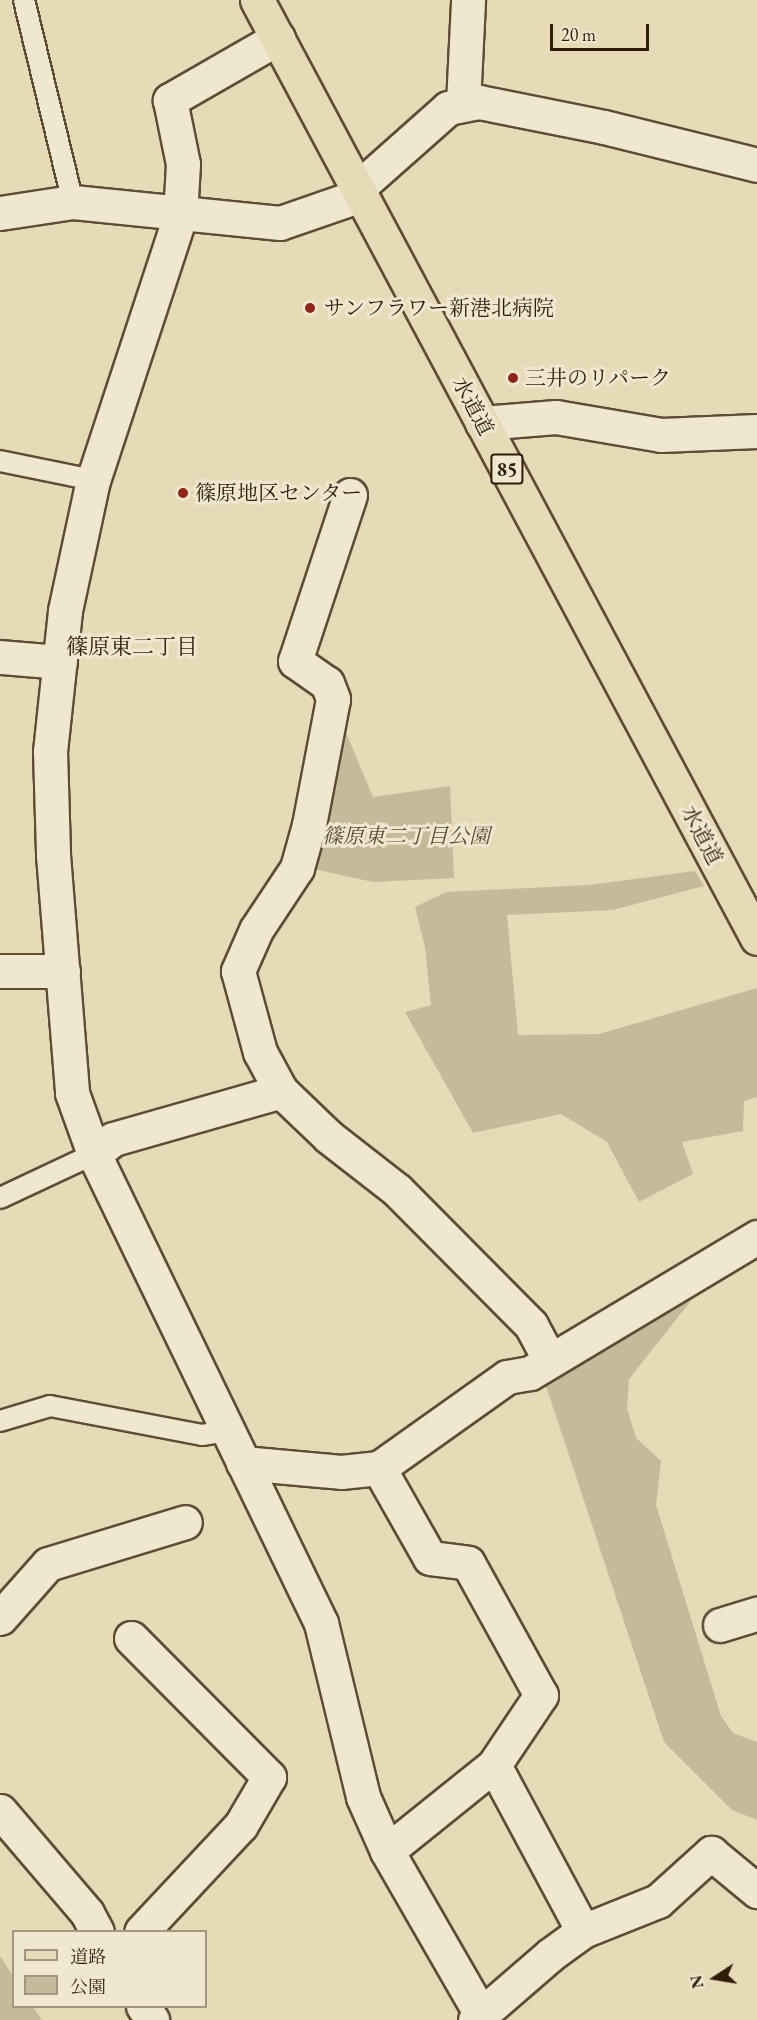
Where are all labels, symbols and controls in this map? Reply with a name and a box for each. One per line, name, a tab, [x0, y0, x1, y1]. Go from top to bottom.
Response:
scale bar	[553, 12, 652, 50]
text: 20 m	[561, 23, 596, 46]
place label: サンフラワー新港北病院	[324, 295, 555, 321]
marker: サンフラワー新港北病院	[301, 299, 319, 317]
place label: 三井のリパーク	[525, 365, 672, 391]
marker: 三井のリパーク	[506, 371, 520, 385]
street label: 水道道	[447, 372, 499, 440]
road number: 85	[489, 452, 525, 486]
place label: 篠原地区センター	[195, 480, 363, 506]
marker: 篠原地区センター	[176, 486, 190, 500]
district label: 篠原東二丁目	[66, 634, 198, 660]
street label: 水道道	[676, 801, 728, 869]
park label: 篠原東二丁目公園	[322, 823, 490, 849]
legend	[12, 1930, 207, 2008]
text: 道路	[70, 1945, 106, 1968]
north arrow	[685, 1948, 745, 2008]
text: N	[685, 1973, 709, 1990]
text: 公園	[70, 1975, 106, 1998]

